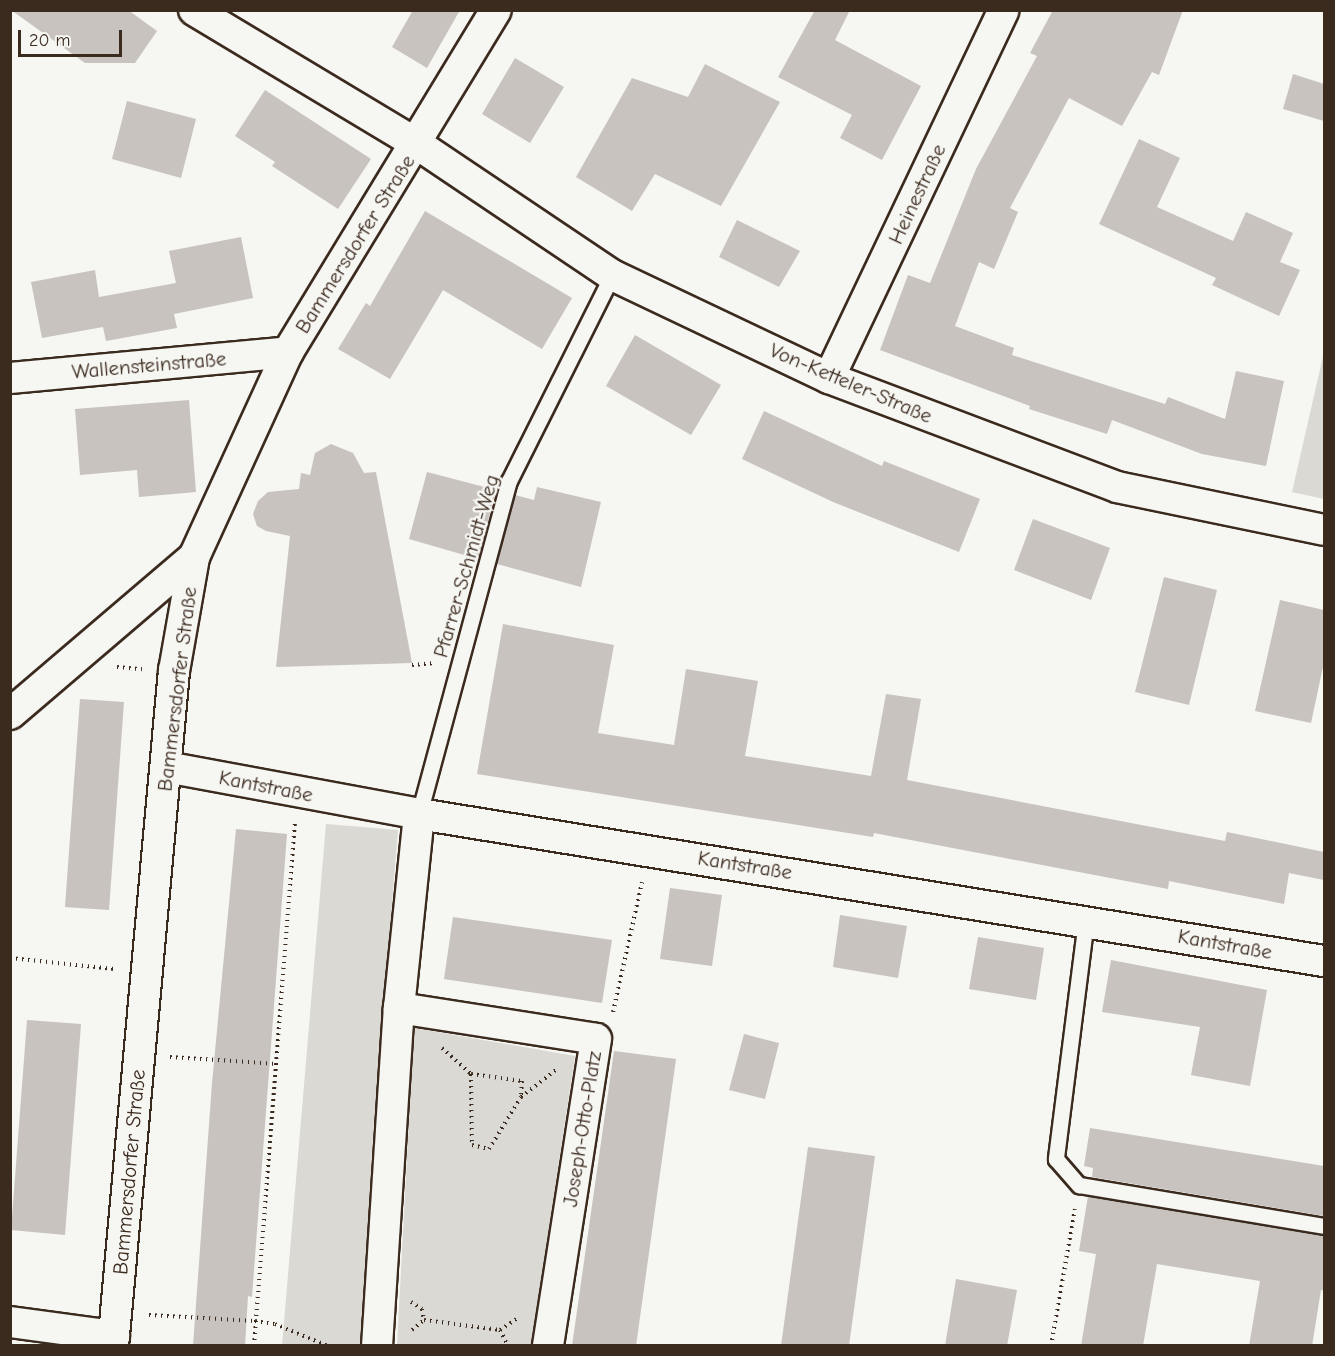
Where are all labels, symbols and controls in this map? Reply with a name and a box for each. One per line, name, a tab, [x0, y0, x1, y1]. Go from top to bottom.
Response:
scale bar	[21, 18, 124, 56]
text: 20 m	[29, 30, 70, 51]
street label: Heinestraße	[883, 140, 951, 248]
street label: Bammersdorfer Straße	[290, 150, 420, 338]
street label: Von-Ketteler-Straße	[766, 337, 936, 429]
street label: Wallensteinstraße	[71, 346, 227, 384]
street label: Pfarrer-Schmidt-Weg	[428, 472, 504, 660]
street label: Bammersdorfer Straße	[152, 585, 202, 793]
street label: Kantstraße	[217, 765, 315, 807]
street label: Kantstraße	[696, 845, 794, 885]
street label: Kantstraße	[1176, 923, 1274, 965]
street label: Joseph-Otto-Platz	[557, 1049, 607, 1209]
street label: Bammersdorfer Straße	[107, 1068, 151, 1276]

